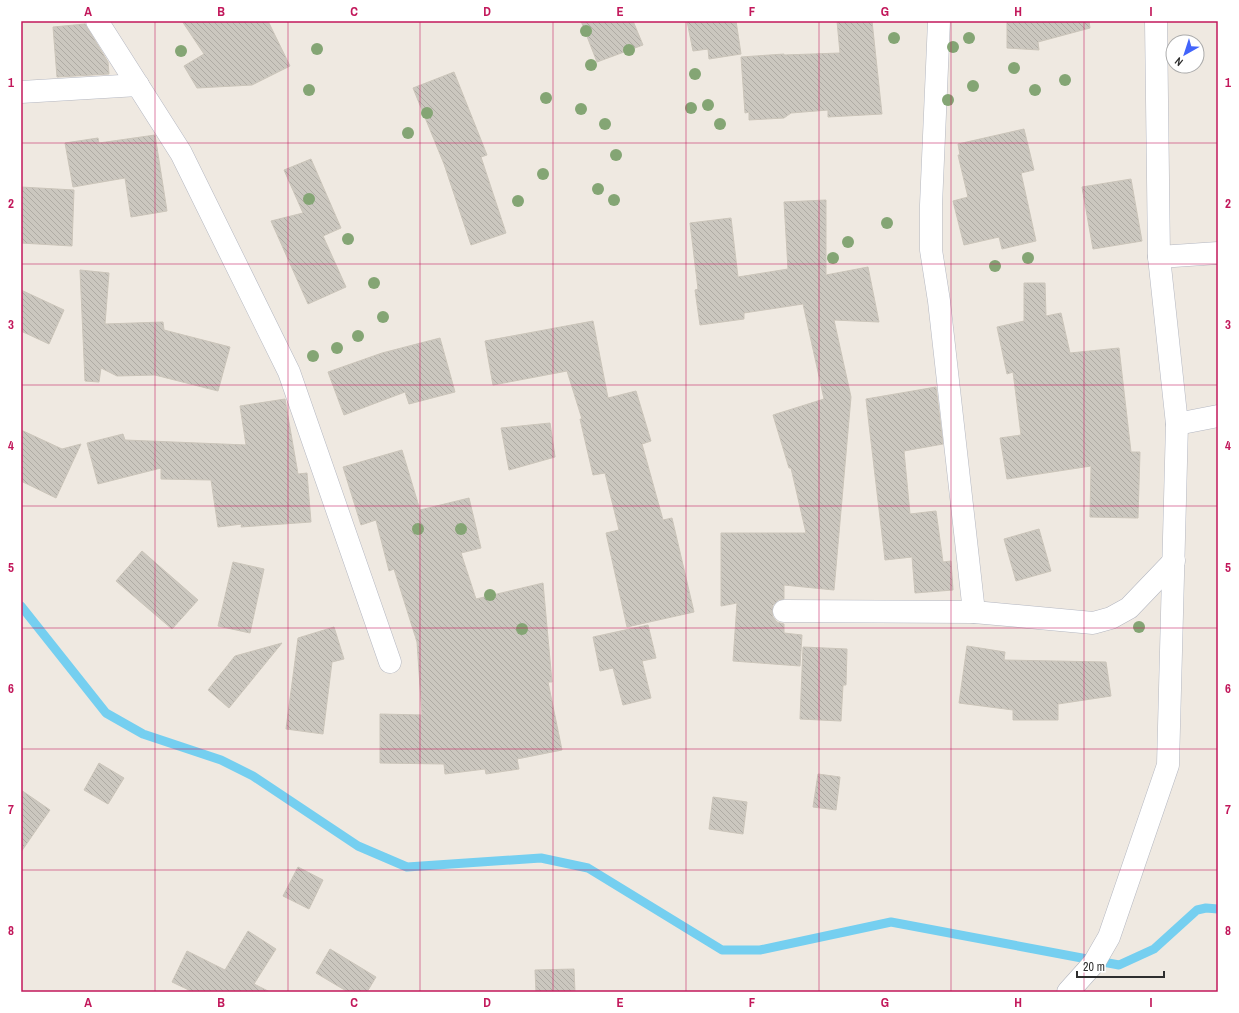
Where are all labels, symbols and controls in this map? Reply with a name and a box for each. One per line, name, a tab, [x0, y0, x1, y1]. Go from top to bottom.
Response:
text: A	[84, 3, 92, 20]
text: B	[217, 3, 225, 20]
text: C	[350, 3, 358, 20]
text: D	[483, 3, 491, 20]
text: E	[616, 3, 624, 20]
text: F	[749, 3, 756, 20]
text: G	[881, 3, 889, 20]
text: H	[1014, 3, 1022, 20]
text: I	[1150, 3, 1153, 20]
north arrow	[1165, 34, 1205, 74]
text: N	[1172, 54, 1186, 69]
text: 1	[8, 74, 14, 91]
text: 1	[1225, 74, 1231, 91]
text: 2	[8, 195, 14, 212]
text: 2	[1225, 195, 1231, 212]
text: 3	[8, 316, 14, 333]
text: 3	[1225, 316, 1231, 333]
text: 4	[8, 437, 14, 454]
text: 4	[1225, 437, 1231, 454]
text: 5	[8, 559, 14, 576]
text: 5	[1225, 559, 1231, 576]
text: 6	[8, 680, 14, 697]
text: 6	[1225, 680, 1231, 697]
text: 7	[8, 801, 14, 818]
text: 7	[1225, 801, 1231, 818]
text: 8	[8, 922, 14, 939]
text: 8	[1225, 922, 1231, 939]
scale bar	[1077, 953, 1164, 979]
text: 20 m	[1083, 959, 1105, 975]
text: A	[84, 994, 92, 1011]
text: B	[217, 994, 225, 1011]
text: C	[350, 994, 358, 1011]
text: D	[483, 994, 491, 1011]
text: E	[616, 994, 624, 1011]
text: F	[749, 994, 756, 1011]
text: G	[881, 994, 889, 1011]
text: H	[1014, 994, 1022, 1011]
text: I	[1150, 994, 1153, 1011]

